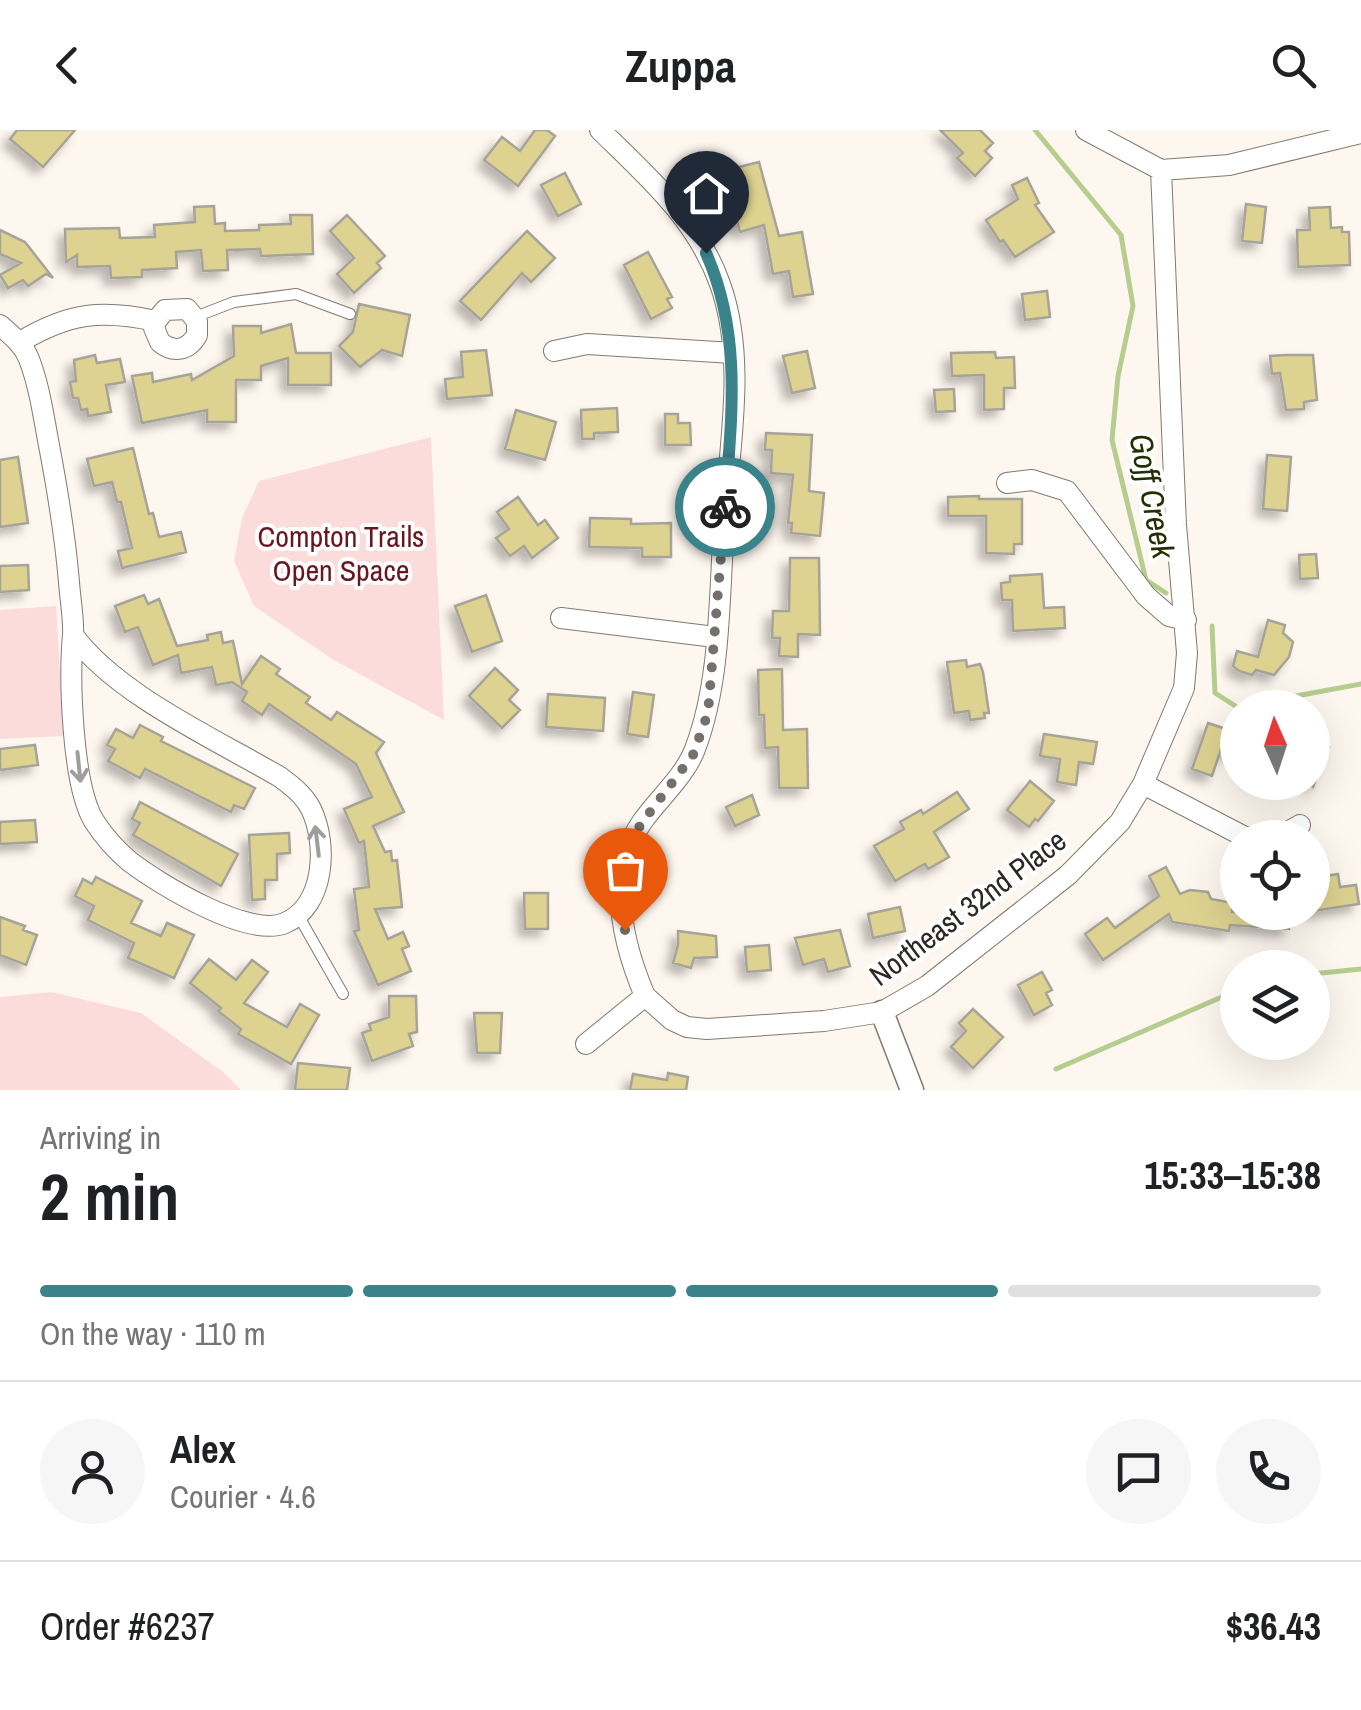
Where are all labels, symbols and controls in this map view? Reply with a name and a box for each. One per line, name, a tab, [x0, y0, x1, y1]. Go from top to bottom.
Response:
text: Zuppa	[625, 35, 736, 96]
icon: back	[40, 38, 95, 93]
icon: search	[1266, 38, 1321, 93]
pin	[664, 151, 749, 254]
icon: home	[679, 166, 734, 221]
water label: Goff Creek	[1119, 430, 1186, 563]
courier	[675, 457, 775, 557]
icon: bike	[698, 480, 753, 535]
park label: Compton Trails Open Space	[258, 516, 424, 590]
north arrow	[1220, 690, 1330, 800]
map controls	[1220, 690, 1330, 1060]
one-way arrow	[70, 750, 89, 783]
street label: Northeast 32nd Place	[861, 820, 1074, 994]
button: locate	[1220, 820, 1330, 930]
one-way arrow	[307, 825, 326, 857]
pin	[583, 828, 668, 931]
icon: bag	[598, 843, 653, 898]
button: layers	[1220, 950, 1330, 1060]
text: Arriving in	[40, 1116, 161, 1159]
text: 15:33–15:38	[1144, 1150, 1321, 1201]
text: 2 min	[40, 1153, 179, 1240]
text: On the way · 110 m	[40, 1312, 266, 1355]
button: person	[40, 1419, 145, 1524]
button: chat	[1086, 1419, 1191, 1524]
button: phone	[1216, 1419, 1321, 1524]
text: Alex	[170, 1424, 236, 1475]
text: Courier · 4.6	[170, 1475, 316, 1518]
text: Order #6237	[40, 1601, 215, 1652]
text: $36.43	[1226, 1601, 1321, 1652]

